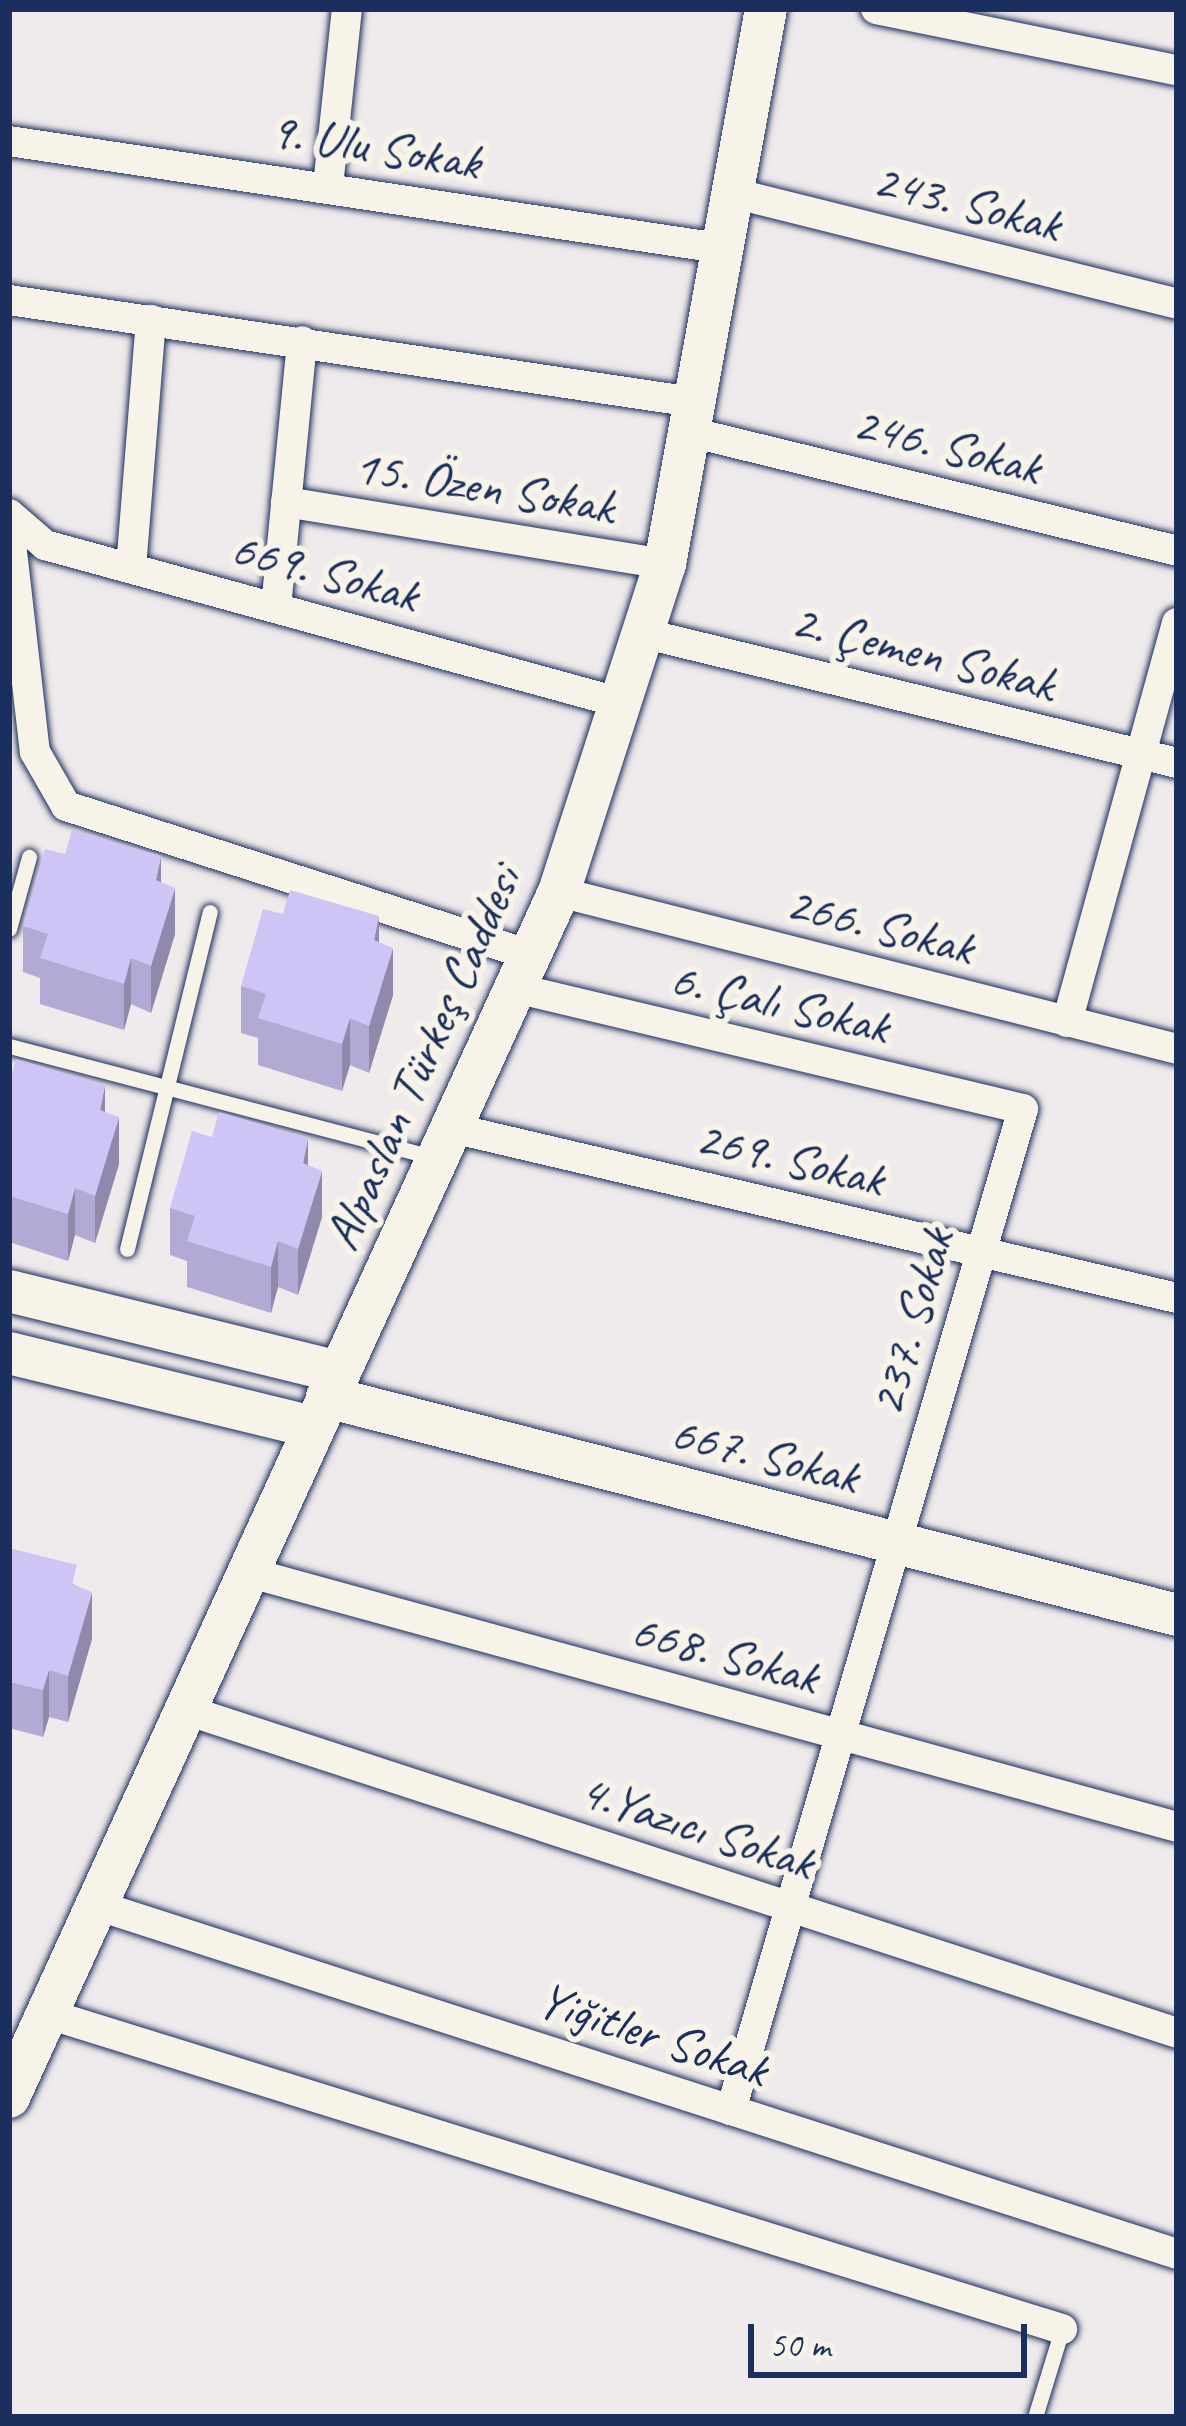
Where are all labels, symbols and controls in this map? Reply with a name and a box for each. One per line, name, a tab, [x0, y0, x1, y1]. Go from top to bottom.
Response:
street label: 9. Ulu Sokak	[266, 99, 484, 193]
street label: 243. Sokak	[867, 149, 1067, 255]
street label: 246. Sokak	[847, 392, 1047, 498]
street label: 15. Özen Sokak	[350, 435, 618, 537]
street label: 669. Sokak	[225, 517, 425, 625]
street label: 2. Çemen Sokak	[786, 590, 1060, 714]
street label: Alpaslan Türkeş Caddesi	[310, 857, 534, 1259]
street label: 266. Sokak	[780, 872, 980, 978]
street label: 6. Çalı Sokak	[665, 947, 895, 1057]
street label: 269. Sokak	[690, 1107, 890, 1209]
street label: 237. Sokak	[855, 1222, 967, 1422]
street label: 667. Sokak	[665, 1401, 865, 1507]
street label: 668. Sokak	[625, 1599, 825, 1707]
street label: 4.Yazıcı Sokak	[572, 1759, 822, 1893]
street label: Yiğitler Sokak	[532, 1968, 774, 2100]
scale bar	[754, 2300, 1033, 2374]
text: 50 m	[769, 2322, 830, 2368]

